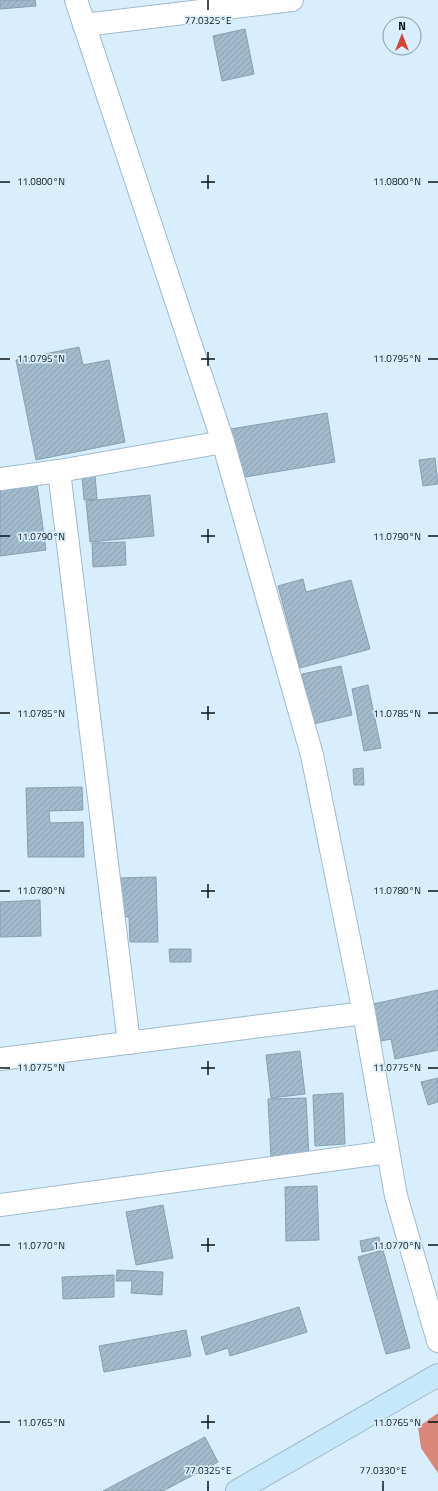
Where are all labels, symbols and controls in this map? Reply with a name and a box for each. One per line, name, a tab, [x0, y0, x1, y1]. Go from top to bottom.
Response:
text: 77.0325°E	[185, 13, 232, 28]
north arrow	[382, 16, 422, 56]
text: N	[398, 18, 406, 34]
text: 11.0800°N	[17, 174, 65, 189]
text: 11.0800°N	[373, 174, 421, 189]
text: 11.0795°N	[17, 351, 65, 366]
text: 11.0795°N	[373, 351, 421, 366]
text: 11.0790°N	[17, 529, 65, 544]
text: 11.0790°N	[373, 529, 421, 544]
text: 11.0785°N	[17, 706, 65, 721]
text: 11.0785°N	[373, 706, 421, 721]
text: 11.0780°N	[17, 883, 65, 898]
text: 11.0780°N	[373, 883, 421, 898]
text: 11.0775°N	[17, 1060, 65, 1075]
text: 11.0775°N	[373, 1060, 421, 1075]
text: 11.0770°N	[17, 1238, 65, 1253]
text: 11.0770°N	[373, 1238, 421, 1253]
text: 11.0765°N	[17, 1415, 65, 1430]
text: 11.0765°N	[373, 1415, 421, 1430]
text: 77.0325°E	[185, 1463, 232, 1478]
text: 77.0330°E	[360, 1463, 407, 1478]

